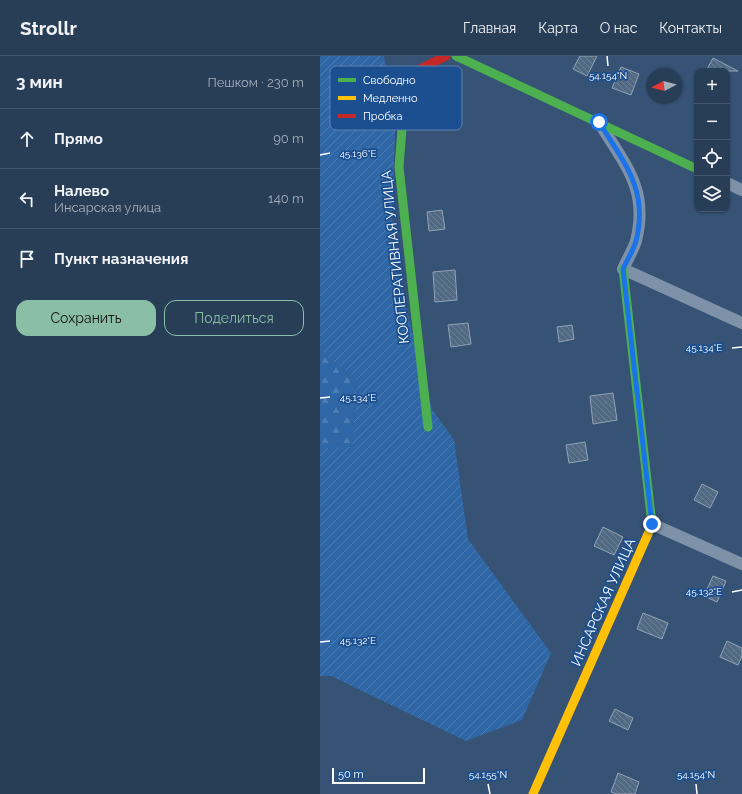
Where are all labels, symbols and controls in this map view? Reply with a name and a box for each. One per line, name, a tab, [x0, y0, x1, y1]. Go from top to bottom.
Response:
text: Strollr	[20, 17, 77, 39]
text: Главная	[463, 20, 516, 36]
text: Карта	[538, 20, 578, 36]
text: О нас	[600, 20, 637, 36]
text: Контакты	[659, 20, 722, 36]
legend	[330, 66, 462, 130]
north arrow	[646, 68, 682, 104]
map controls	[694, 68, 730, 212]
button: +	[694, 68, 730, 104]
text: 54.154°N	[589, 70, 627, 81]
text: 3 мин	[16, 72, 63, 92]
text: Свободно	[363, 74, 416, 87]
text: Пешком · 230 m	[207, 75, 304, 90]
text: Медленно	[363, 92, 418, 105]
button: −	[694, 104, 730, 140]
text: Пробка	[363, 110, 403, 123]
route start	[590, 113, 608, 131]
icon: ahead	[16, 128, 38, 150]
text: Прямо	[54, 130, 103, 148]
text: 90 m	[273, 131, 304, 146]
button: locate	[694, 140, 730, 176]
text: 45.136°E	[339, 148, 377, 159]
street label: КООПЕРАТИВНАЯ УЛИЦА	[378, 169, 412, 345]
button: layers	[694, 176, 730, 212]
text: Налево	[54, 182, 109, 200]
icon: left	[16, 188, 38, 210]
text: 140 m	[268, 191, 304, 206]
text: Инсарская улица	[54, 200, 161, 215]
icon: arrive	[16, 248, 38, 270]
text: Пункт назначения	[54, 250, 188, 268]
button: Сохранить	[16, 300, 156, 336]
button: Поделиться	[164, 300, 304, 336]
text: 45.134°E	[686, 342, 722, 353]
text: 45.134°E	[340, 392, 376, 403]
route end	[643, 515, 661, 533]
street label: ИНСАРСКАЯ УЛИЦА	[568, 535, 639, 668]
text: 45.132°E	[686, 586, 722, 597]
text: 45.132°E	[340, 635, 376, 646]
scale bar	[332, 766, 425, 785]
text: 50 m	[338, 768, 364, 781]
text: 54.155°N	[469, 769, 507, 780]
text: 54.154°N	[677, 769, 715, 780]

